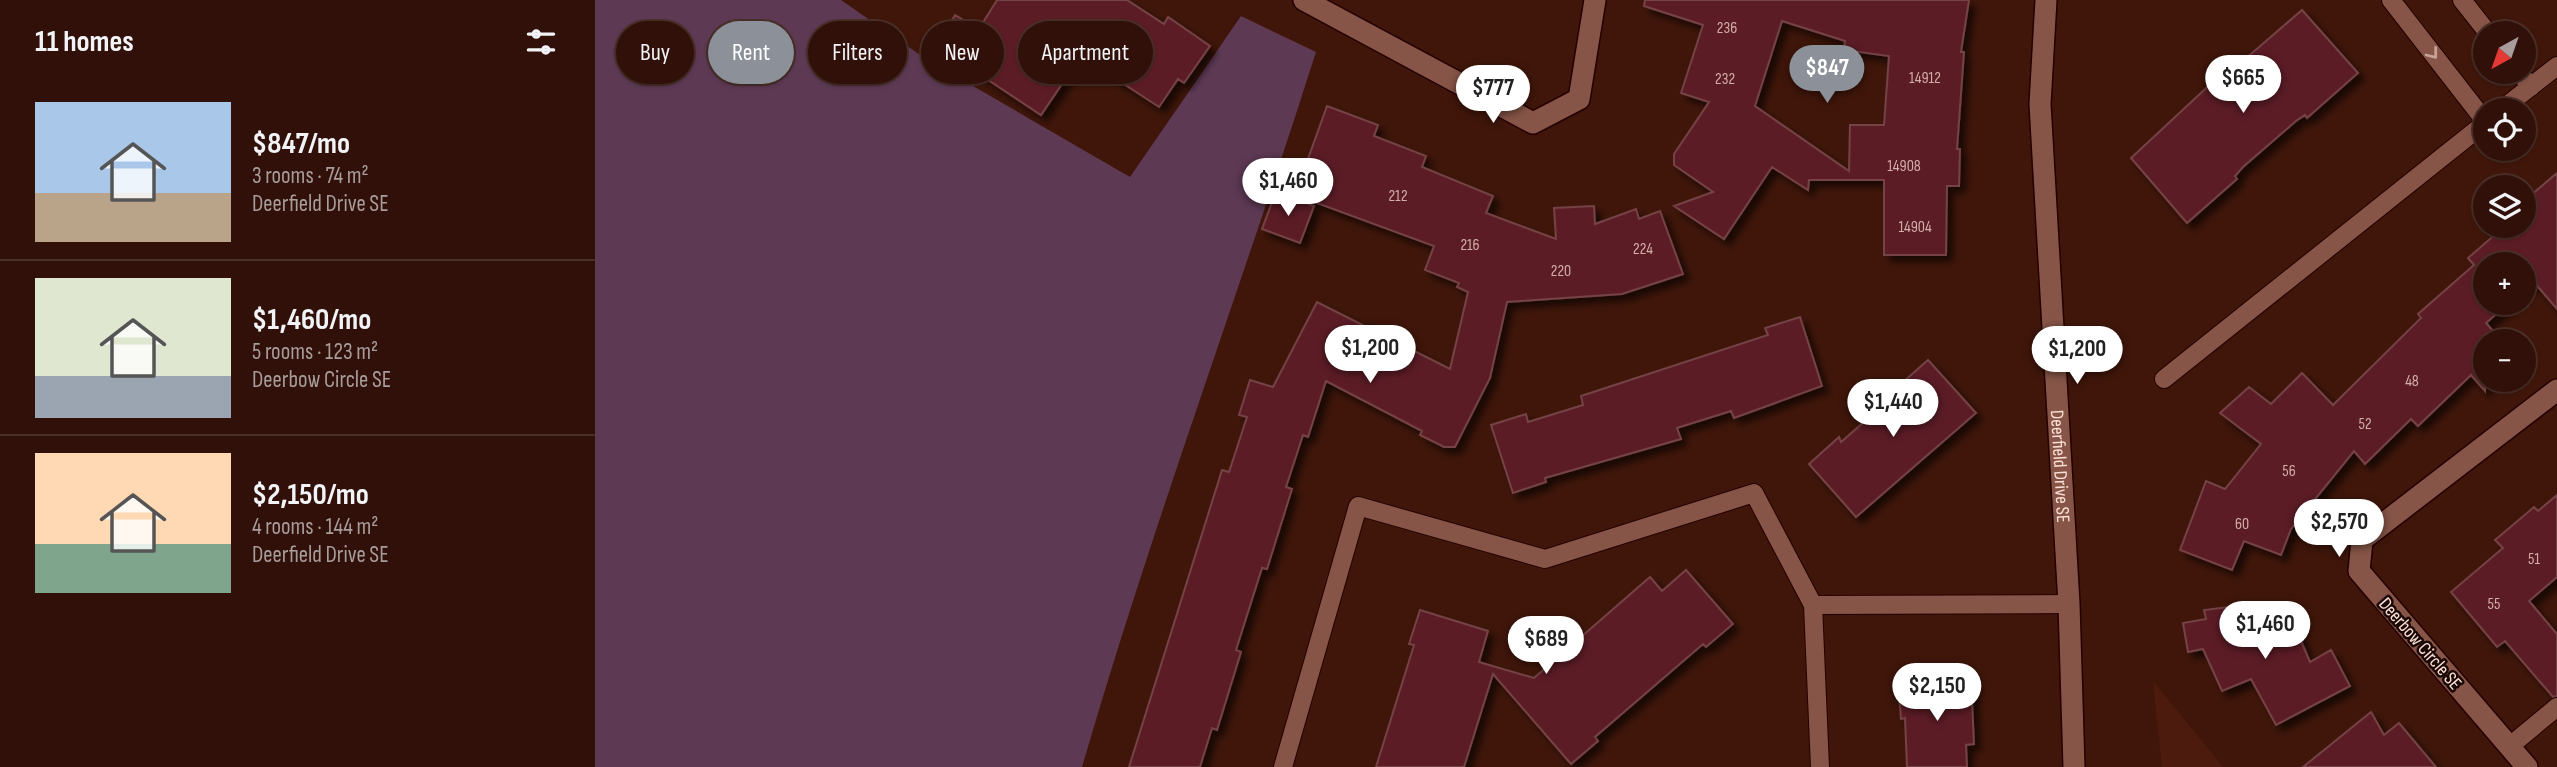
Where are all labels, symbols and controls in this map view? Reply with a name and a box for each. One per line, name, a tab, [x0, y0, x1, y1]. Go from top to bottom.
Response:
house number: 236	[1717, 19, 1737, 38]
chip: Buy	[616, 21, 694, 84]
chip: Rent	[708, 21, 794, 84]
chip: Filters	[808, 21, 907, 84]
chip: New	[921, 21, 1004, 84]
chip: Apartment	[1018, 21, 1153, 84]
north arrow	[2473, 21, 2536, 84]
map controls	[2473, 21, 2536, 392]
icon: filters	[522, 23, 560, 61]
text: 11 homes	[35, 24, 134, 60]
pin: $847	[1786, 46, 1868, 105]
one-way arrow	[2425, 46, 2438, 59]
text: $847	[1805, 54, 1849, 82]
pin: $665	[2202, 55, 2284, 115]
text: $665	[2221, 64, 2265, 92]
pin: $777	[1452, 66, 1534, 125]
house number: 14912	[1909, 69, 1941, 88]
house number: 232	[1715, 70, 1735, 89]
text: $777	[1472, 74, 1514, 102]
button: locate	[2473, 98, 2536, 161]
text: $847/mo	[252, 126, 350, 162]
icon: home	[91, 130, 175, 214]
house number: 14908	[1887, 157, 1921, 176]
pin: $1,460	[1231, 158, 1345, 218]
text: 3 rooms · 74 m²	[252, 162, 369, 190]
text: $1,460	[1258, 167, 1318, 195]
button: layers	[2473, 175, 2536, 238]
house number: 212	[1388, 187, 1408, 206]
text: Deerfield Drive SE	[252, 190, 389, 218]
house number: 14904	[1898, 218, 1932, 237]
house number: 216	[1460, 236, 1480, 255]
house number: 224	[1633, 240, 1653, 259]
button: +	[2473, 252, 2536, 315]
house number: 220	[1551, 262, 1571, 281]
text: $1,460/mo	[252, 302, 371, 338]
icon: home	[91, 306, 175, 390]
pin: $1,200	[1313, 326, 1427, 385]
pin: $1,200	[2020, 326, 2134, 386]
button: −	[2473, 329, 2536, 392]
text: $1,200	[1341, 334, 1399, 362]
text: $1,200	[2048, 335, 2106, 363]
text: 5 rooms · 123 m²	[252, 338, 378, 366]
text: Deerbow Circle SE	[252, 366, 391, 394]
house number: 48	[2405, 372, 2419, 391]
pin: $1,440	[1836, 380, 1950, 439]
text: $1,440	[1863, 388, 1923, 416]
street label: Deerfield Drive SE	[2045, 409, 2074, 523]
house number: 52	[2358, 415, 2372, 434]
house number: 56	[2282, 462, 2296, 481]
text: $2,150/mo	[252, 477, 369, 513]
icon: home	[91, 481, 175, 565]
pin: $2,570	[2282, 500, 2396, 559]
text: $2,570	[2310, 508, 2368, 536]
text: 4 rooms · 144 m²	[252, 513, 378, 541]
house number: 60	[2235, 515, 2249, 534]
text: Deerfield Drive SE	[252, 541, 389, 569]
house number: 51	[2528, 550, 2540, 569]
street label: Deerbow Circle SE	[2373, 593, 2466, 695]
house number: 55	[2488, 595, 2500, 614]
pin: $1,460	[2208, 602, 2322, 661]
text: $1,460	[2235, 610, 2295, 638]
pin: $689	[1505, 616, 1587, 676]
text: $689	[1524, 625, 1568, 653]
pin: $2,150	[1880, 664, 1994, 723]
text: $2,150	[1908, 672, 1966, 700]

